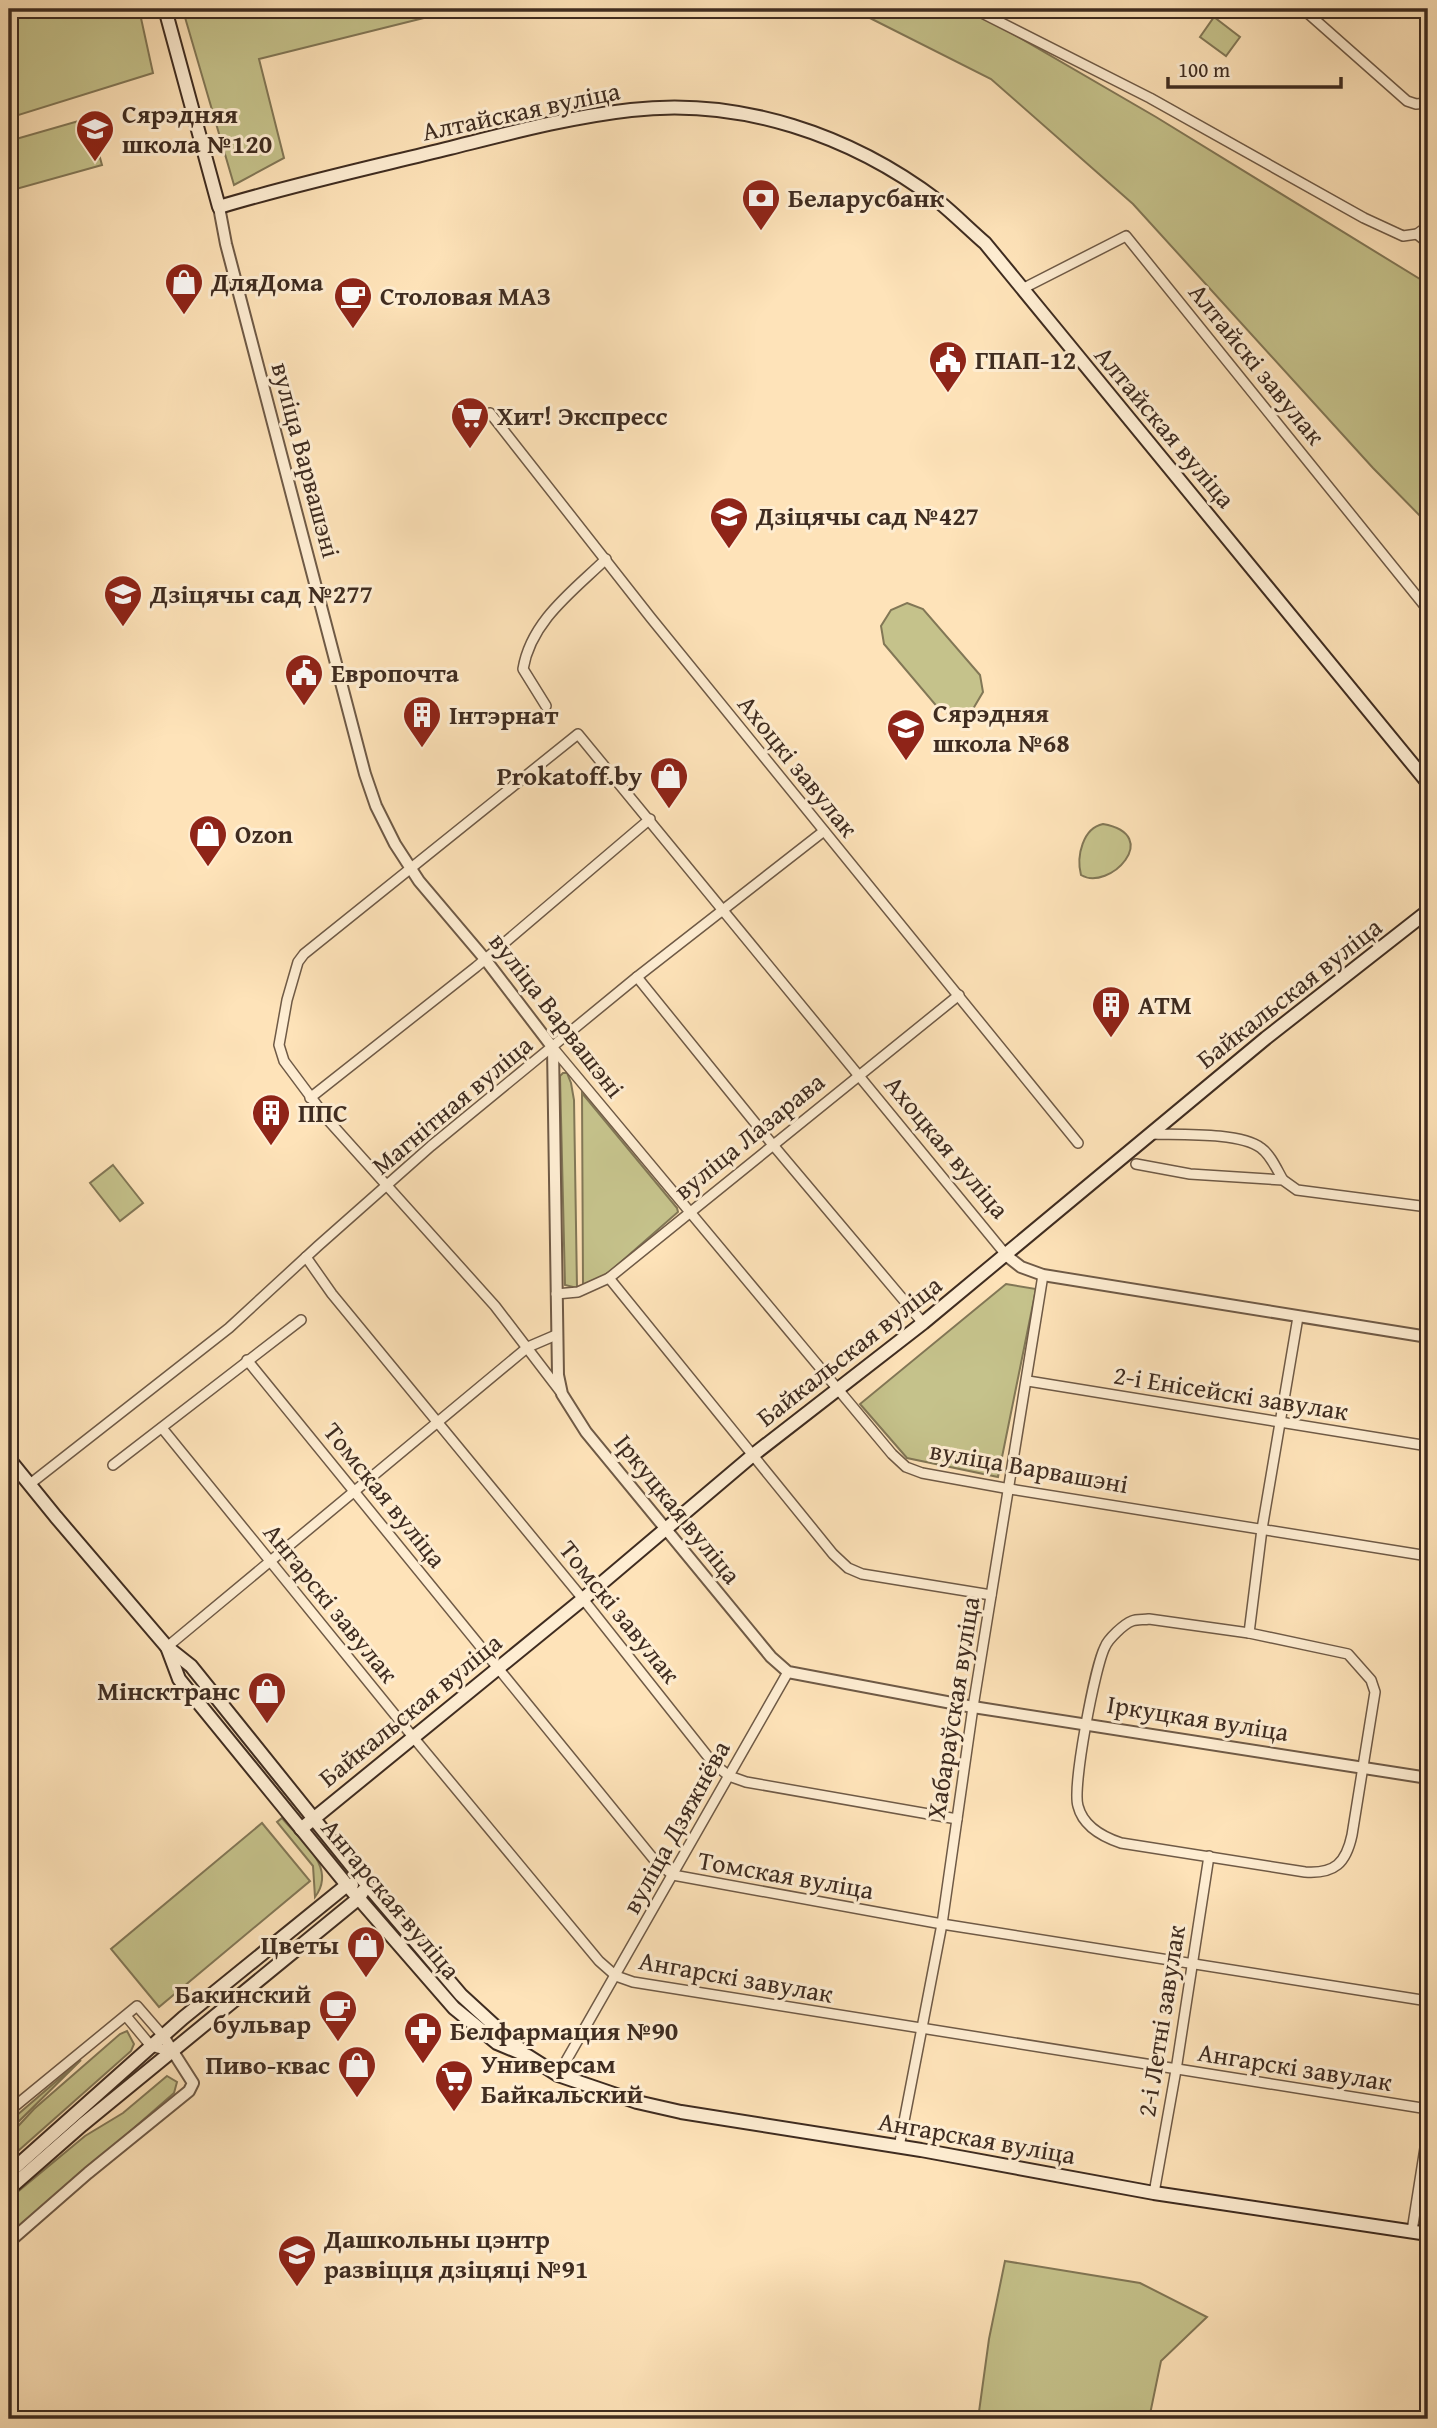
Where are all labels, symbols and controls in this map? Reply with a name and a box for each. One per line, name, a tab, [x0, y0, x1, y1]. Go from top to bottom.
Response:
scale bar	[1168, 46, 1341, 90]
text: 100 m	[1178, 54, 1230, 85]
street label: Алтайская вуліца	[418, 70, 624, 151]
place label: Сярэдняя школа №120	[122, 94, 272, 163]
school or university icon: Сярэдняя школа №120	[74, 108, 116, 163]
bank icon: Беларусбанк	[740, 177, 782, 232]
place label: Беларусбанк	[788, 178, 944, 217]
shop icon: ДляДома	[163, 261, 205, 316]
place label: ДляДома	[210, 262, 324, 301]
street label: Алтайскі завулак	[1180, 274, 1335, 453]
cafe icon: Столовая МАЗ	[332, 275, 374, 330]
place label: Столовая МАЗ	[380, 276, 551, 315]
street label: Алтайская вуліца	[1086, 337, 1246, 517]
public building icon: ГПАП-12	[927, 339, 969, 394]
place label: ГПАП-12	[975, 340, 1076, 379]
street label: вуліца Варвашэні	[262, 358, 351, 562]
supermarket icon: Хит! Экспресс	[449, 395, 491, 450]
place label: Хит! Экспресс	[497, 396, 668, 435]
school or university icon: Дзіцячы сад №427	[708, 495, 750, 550]
place label: Дзіцячы сад №427	[755, 496, 979, 535]
school or university icon: Дзіцячы сад №277	[102, 573, 144, 628]
place label: Дзіцячы сад №277	[149, 574, 373, 613]
public building icon: Европочта	[283, 652, 325, 707]
place label: Европочта	[331, 653, 460, 692]
street label: Ахоцкі завулак	[729, 686, 868, 846]
place label: Сярэдняя школа №68	[933, 693, 1070, 762]
building icon: Інтэрнат	[401, 694, 443, 749]
place label: Інтэрнат	[449, 695, 558, 734]
school or university icon: Сярэдняя школа №68	[885, 707, 927, 762]
shop icon: Prokatoff.by	[648, 755, 690, 810]
place label: Prokatoff.by	[497, 756, 643, 795]
shop icon: Ozon	[187, 813, 229, 868]
place label: Ozon	[235, 814, 294, 853]
street label: Байкальская вуліца	[1188, 907, 1390, 1078]
street label: вуліца Варвашэні	[480, 924, 635, 1106]
building icon: АТМ	[1090, 984, 1132, 1039]
place label: АТМ	[1138, 985, 1192, 1024]
street label: Магнітная вуліца	[363, 1025, 541, 1184]
street label: вуліца Лазарава	[665, 1062, 833, 1209]
street label: Ахоцкая вуліца	[876, 1066, 1019, 1227]
building icon: ППС	[250, 1092, 292, 1147]
place label: ППС	[298, 1093, 348, 1132]
street label: Байкальская вуліца	[748, 1265, 950, 1436]
street label: 2-і Енісейскі завулак	[1111, 1355, 1352, 1430]
street label: Томская вуліца	[314, 1413, 457, 1576]
street label: Іркуцкая вуліца	[606, 1425, 752, 1593]
street label: вуліца Варвашэні	[927, 1430, 1131, 1503]
street label: Ангарскі завулак	[254, 1514, 409, 1692]
street label: Томскі завулак	[550, 1532, 691, 1692]
street label: Хабараўская вуліца	[916, 1593, 989, 1822]
street label: Байкальская вуліца	[309, 1623, 510, 1796]
shop icon: Мінсктранс	[246, 1670, 288, 1725]
place label: Мінсктранс	[97, 1671, 240, 1710]
street label: Іркуцкая вуліца	[1105, 1684, 1292, 1751]
street label: вуліца Дзяжнёва	[612, 1732, 740, 1921]
street label: Ангарская вуліца	[312, 1810, 471, 1988]
street label: Томская вуліца	[695, 1840, 877, 1909]
street label: 2-і Летні завулак	[1126, 1922, 1195, 2120]
shop icon: Цветы	[345, 1924, 387, 1979]
place label: Цветы	[261, 1925, 339, 1964]
street label: Ангарскі завулак	[636, 1940, 837, 2013]
place label: Бакинский бульвар	[175, 1974, 311, 2043]
cafe icon: Бакинский бульвар	[317, 1988, 359, 2043]
pharmacy icon: Белфармация №90	[402, 2010, 444, 2065]
place label: Белфармация №90	[450, 2011, 678, 2050]
street label: Ангарскі завулак	[1195, 2032, 1395, 2101]
shop icon: Пиво-квас	[336, 2044, 378, 2099]
place label: Универсам Байкальский	[481, 2044, 643, 2113]
place label: Пиво-квас	[205, 2045, 330, 2084]
supermarket icon: Универсам Байкальский	[433, 2058, 475, 2113]
street label: Ангарская вуліца	[876, 2101, 1079, 2174]
place label: Дашкольны цэнтр развіцця дзіцяці №91	[323, 2219, 588, 2288]
school or university icon: Дашкольны цэнтр развіцця дзіцяці №91	[276, 2233, 318, 2288]

